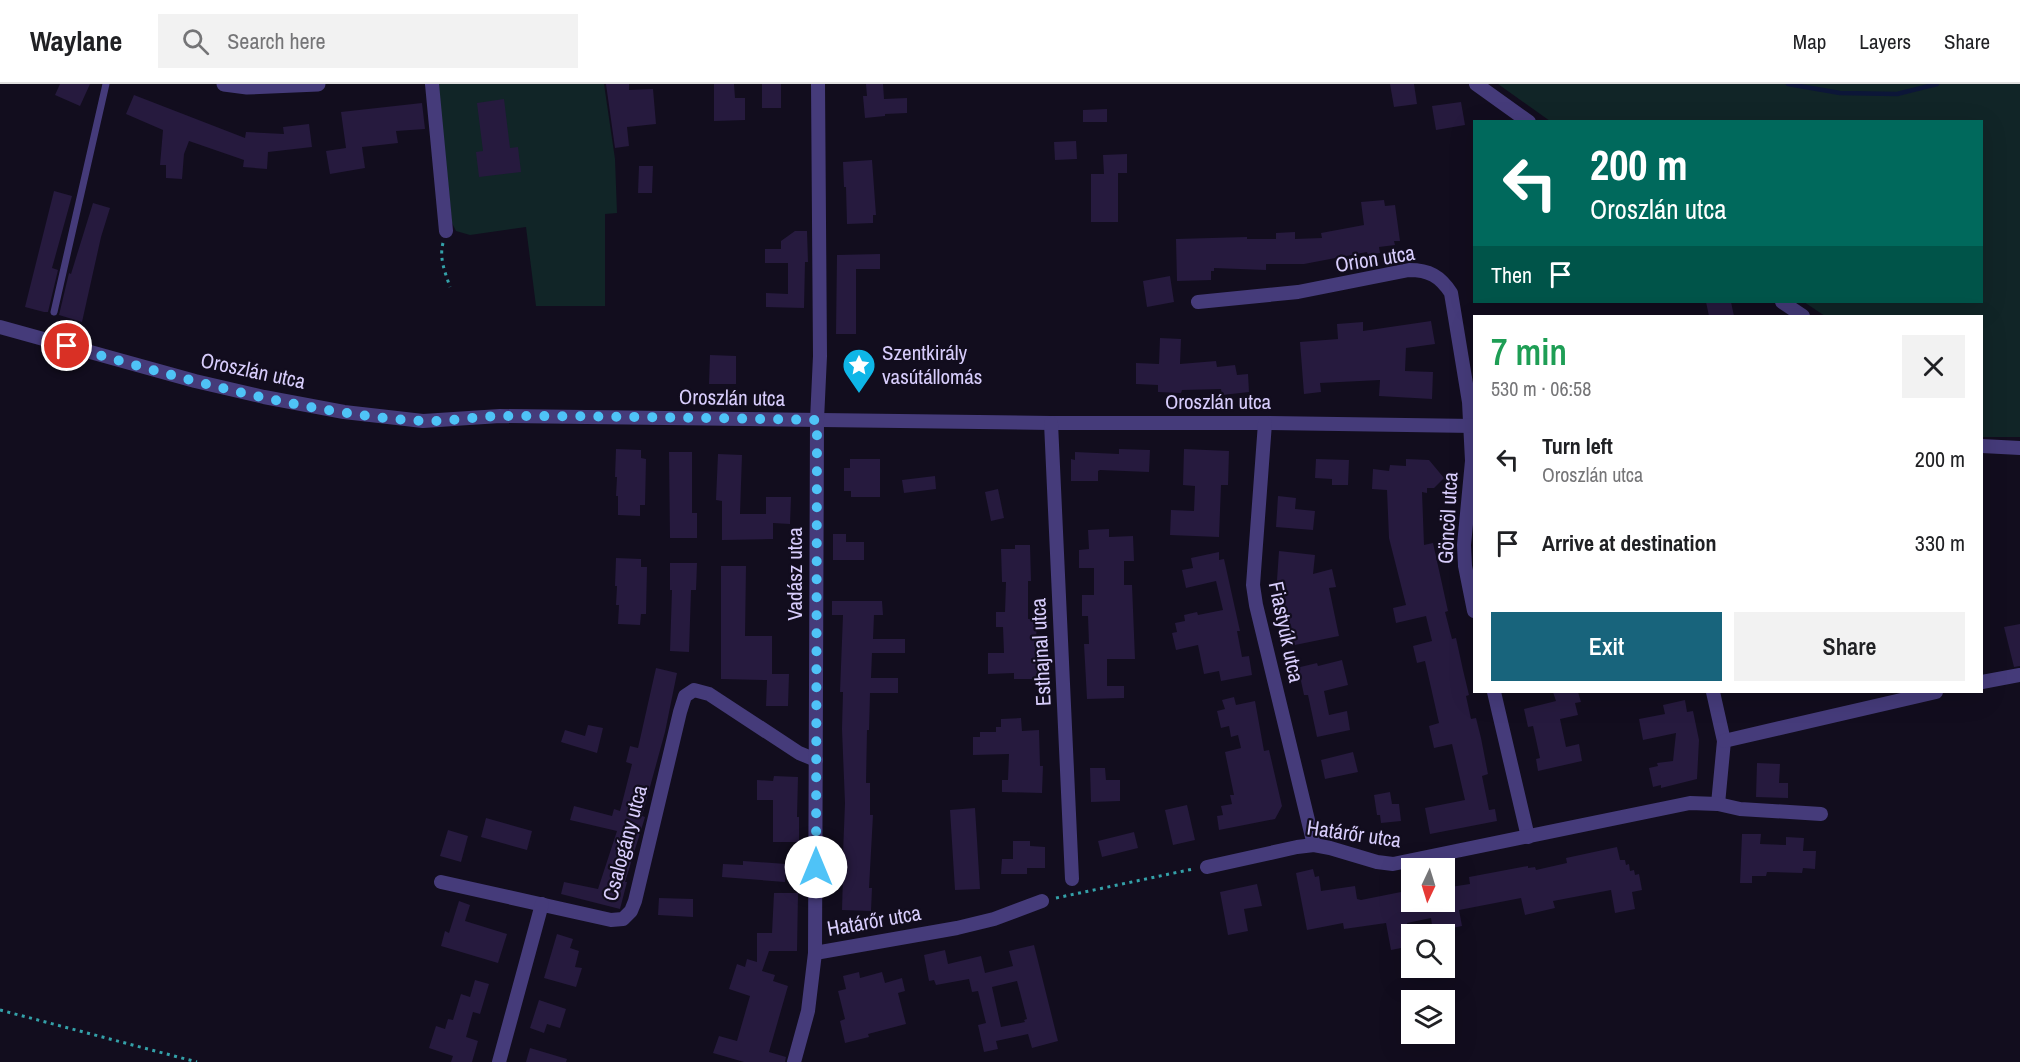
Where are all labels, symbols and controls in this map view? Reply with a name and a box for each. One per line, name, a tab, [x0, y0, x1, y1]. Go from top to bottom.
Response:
search box	[158, 14, 578, 68]
text: Waylane	[30, 22, 122, 60]
icon: search	[179, 25, 212, 58]
text: Search here	[227, 26, 326, 56]
text: Map	[1793, 27, 1826, 56]
text: Layers	[1859, 27, 1911, 56]
text: Share	[1944, 27, 1990, 56]
text: 200 m	[1590, 137, 1688, 193]
icon: left	[1491, 144, 1569, 222]
text: Oroszlán utca	[1590, 191, 1727, 227]
street label: Orion utca	[1333, 238, 1417, 279]
icon: arrive	[1544, 258, 1577, 291]
text: Then	[1491, 260, 1532, 290]
pin	[41, 320, 92, 371]
text: 7 min	[1491, 328, 1567, 376]
icon: arrive	[50, 329, 83, 362]
button: close	[1902, 335, 1965, 398]
place label: Szentkirály vasútállomás	[882, 338, 983, 391]
street label: Oroszlán utca	[198, 345, 308, 396]
place icon: Szentkirály vasútállomás	[841, 347, 877, 394]
text: 530 m · 06:58	[1491, 375, 1591, 402]
street label: Oroszlán utca	[679, 382, 786, 413]
street label: Oroszlán utca	[1165, 387, 1272, 416]
text: Turn left	[1542, 431, 1613, 461]
icon: left	[1491, 443, 1524, 476]
text: 200 m	[1915, 444, 1965, 474]
text: Oroszlán utca	[1542, 461, 1643, 488]
street label: Göncöl utca	[1431, 471, 1464, 565]
street label: Vadász utca	[780, 527, 809, 621]
icon: arrive	[1491, 527, 1524, 560]
text: Arrive at destination	[1542, 528, 1716, 558]
text: 330 m	[1915, 528, 1965, 558]
street label: Fiastyúk utca	[1262, 579, 1311, 685]
street label: Esthajnal utca	[1023, 597, 1058, 707]
button: Exit	[1491, 612, 1722, 681]
button: Share	[1734, 612, 1965, 681]
street label: Csalogány utca	[595, 781, 654, 904]
street label: Határőr utca	[1305, 813, 1403, 855]
position arrow	[784, 835, 848, 899]
north arrow	[1401, 858, 1455, 912]
map controls	[1401, 858, 1455, 1044]
street label: Határőr utca	[825, 898, 923, 943]
button: search	[1401, 924, 1455, 978]
button: layers	[1401, 990, 1455, 1044]

